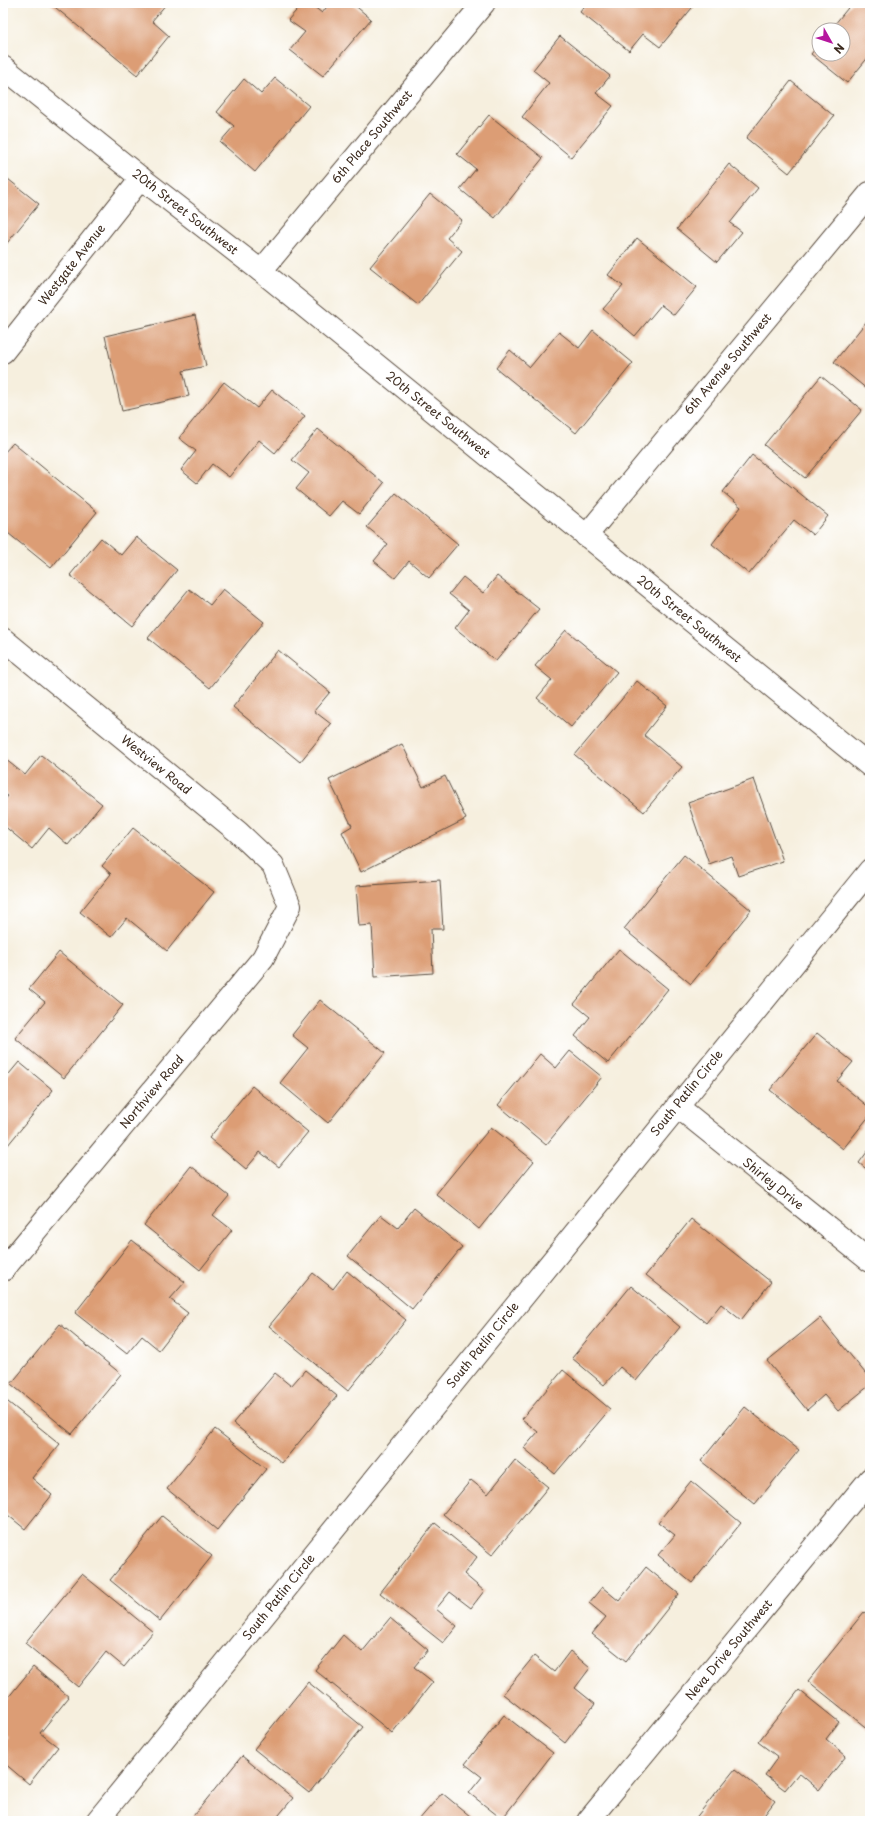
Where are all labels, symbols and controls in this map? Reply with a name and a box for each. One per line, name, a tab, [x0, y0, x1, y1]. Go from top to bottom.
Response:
north arrow	[811, 22, 851, 62]
text: N	[830, 40, 849, 58]
street label: 6th Place Southwest	[327, 86, 416, 187]
street label: 20th Street Southwest	[129, 164, 243, 259]
street label: Westgate Avenue	[34, 219, 109, 309]
street label: 6th Avenue Southwest	[679, 309, 775, 418]
street label: 20th Street Southwest	[382, 366, 495, 462]
street label: 20th Street Southwest	[633, 570, 746, 666]
street label: Westview Road	[118, 730, 196, 798]
street label: South Patlin Circle	[646, 1045, 727, 1139]
street label: Northview Road	[115, 1051, 188, 1132]
street label: Shirley Drive	[739, 1153, 808, 1213]
street label: South Patlin Circle	[442, 1297, 523, 1391]
street label: South Patlin Circle	[238, 1549, 319, 1643]
street label: Neva Drive Southwest	[681, 1595, 776, 1704]

